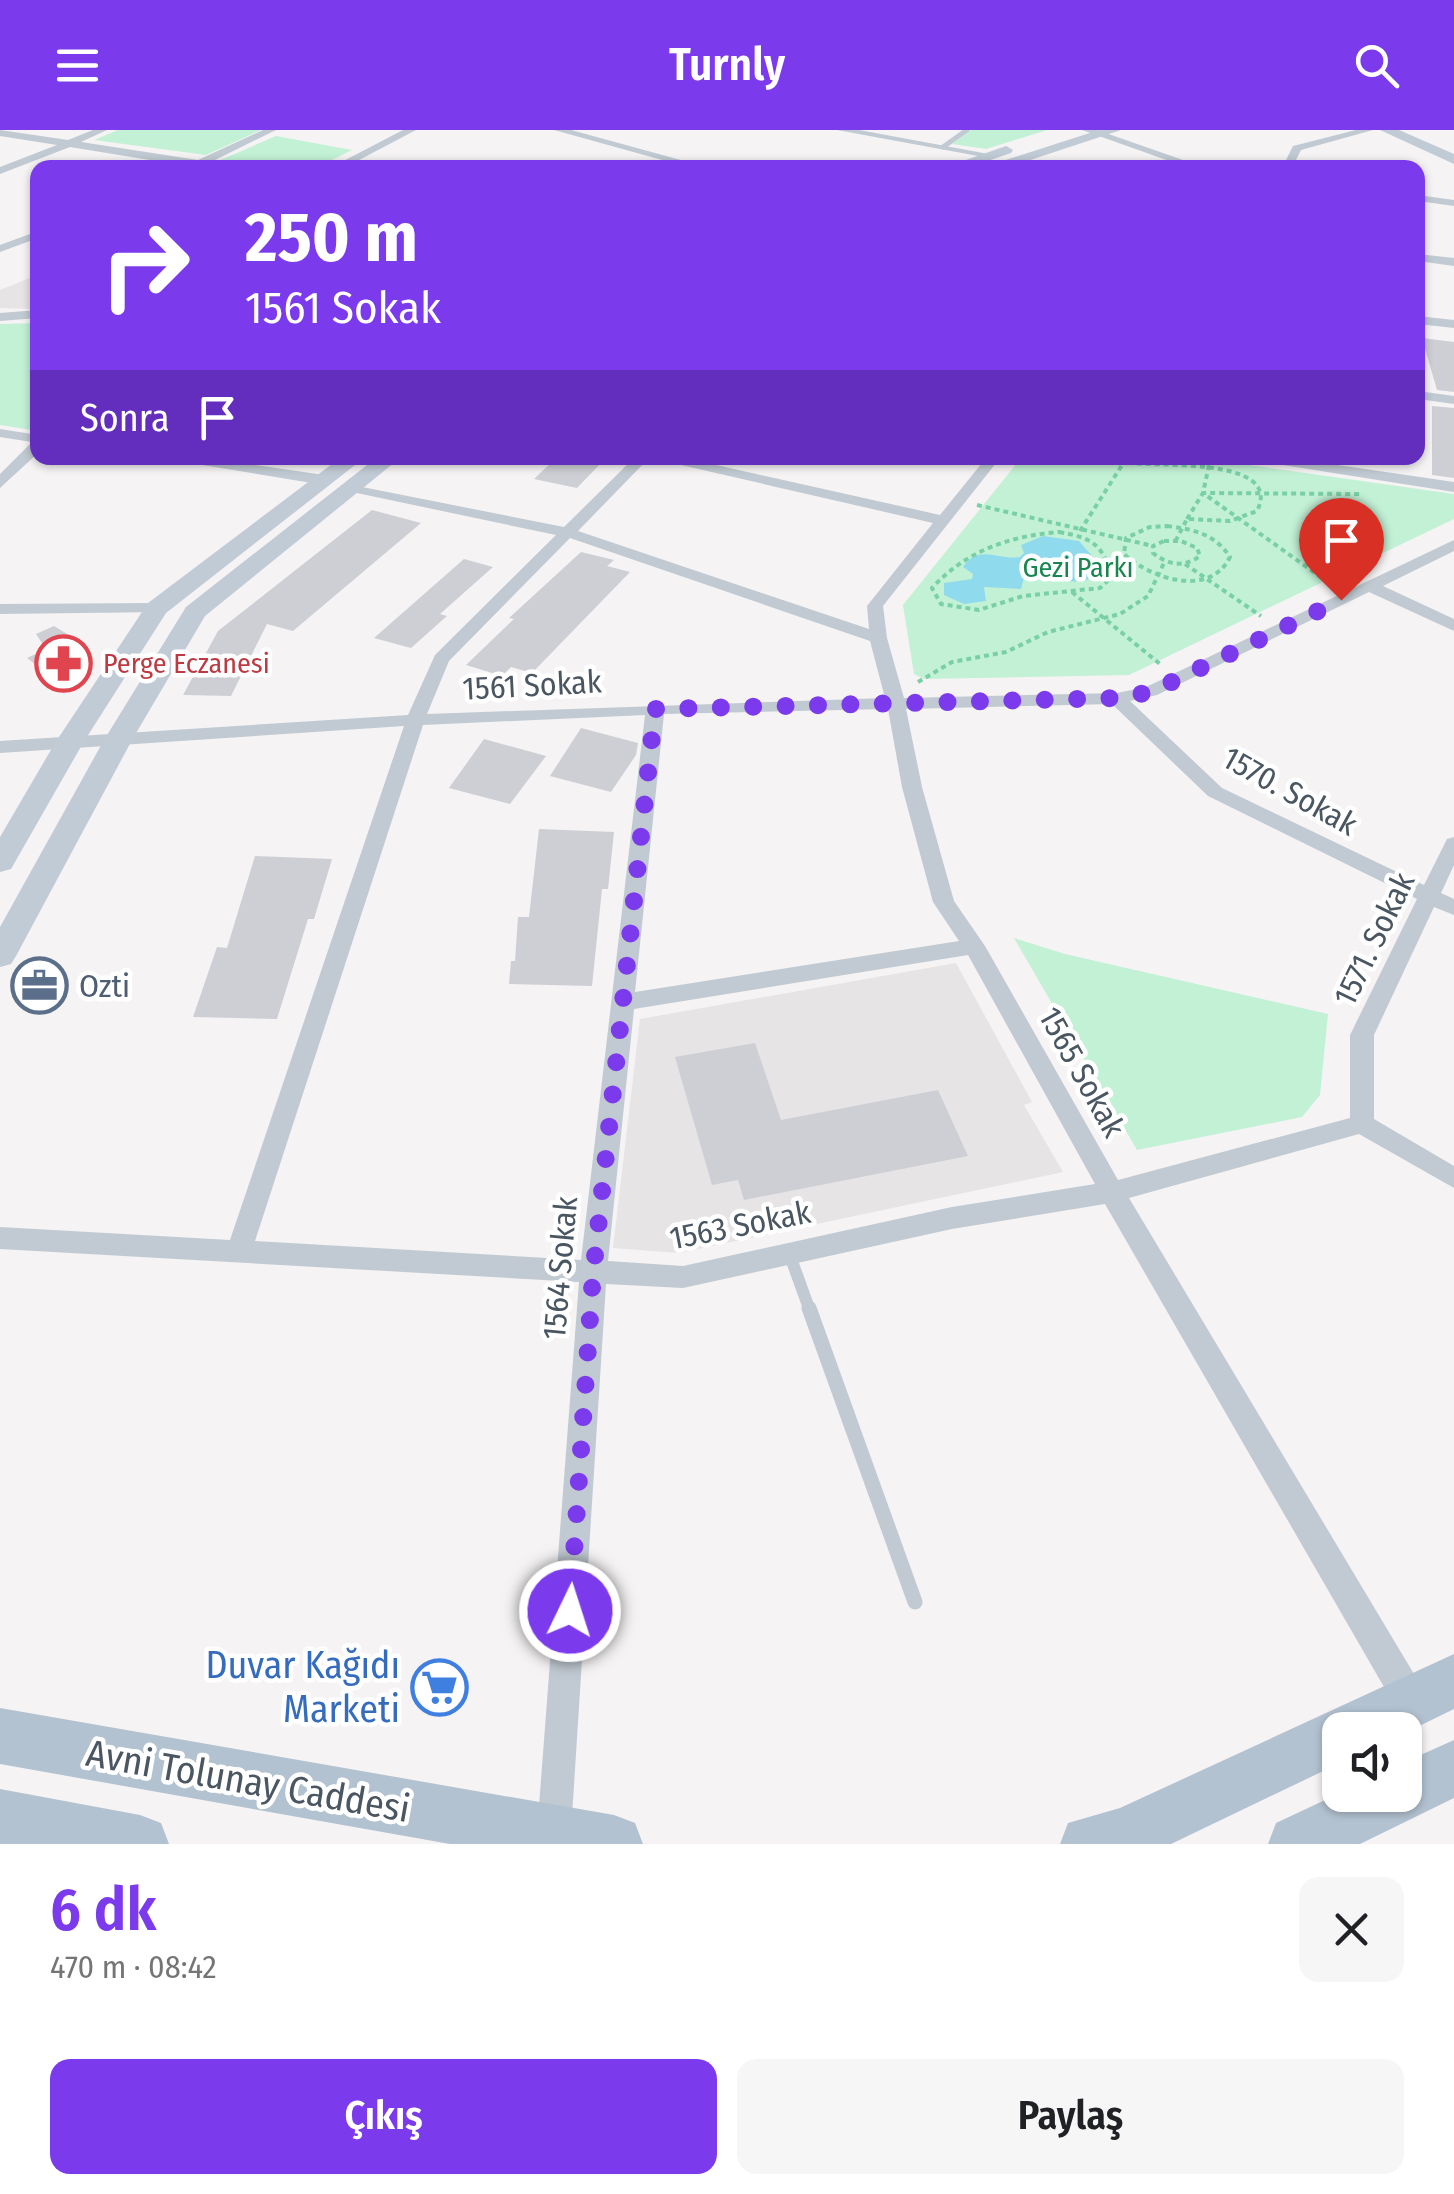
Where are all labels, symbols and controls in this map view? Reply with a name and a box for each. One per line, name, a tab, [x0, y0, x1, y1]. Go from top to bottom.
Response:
icon: menu	[50, 38, 105, 93]
text: Turnly	[669, 38, 785, 92]
icon: search	[1349, 38, 1404, 93]
text: 250 m	[245, 196, 418, 280]
icon: right	[80, 200, 210, 330]
text: 1561 Sokak	[245, 281, 441, 335]
icon: arrive	[190, 390, 245, 445]
text: Sonra	[80, 395, 170, 441]
pin	[1299, 498, 1384, 601]
icon: arrive	[1314, 513, 1369, 568]
park label: Gezi Parkı	[1022, 551, 1134, 584]
pharmacy icon: Perge Eczanesi	[34, 633, 94, 693]
place label: Perge Eczanesi	[103, 647, 270, 680]
street label: 1561 Sokak	[461, 662, 603, 708]
street label: 1570. Sokak	[1216, 739, 1364, 843]
street label: 1571. Sokak	[1325, 866, 1423, 1012]
office icon: Ozti	[10, 956, 70, 1016]
place label: Ozti	[79, 967, 130, 1005]
street label: 1565 Sokak	[1031, 1000, 1133, 1144]
street label: 1563 Sokak	[666, 1193, 814, 1257]
street label: 1564 Sokak	[535, 1195, 585, 1341]
position arrow	[518, 1559, 622, 1663]
place label: Duvar Kağıdı Marketi	[205, 1642, 400, 1732]
supermarket icon: Duvar Kağıdı Marketi	[409, 1657, 469, 1717]
map controls	[1322, 1712, 1422, 1812]
button: sound	[1322, 1712, 1422, 1812]
street label: Avni Tolunay Caddesi	[83, 1730, 413, 1832]
text: 6 dk	[50, 1874, 156, 1946]
button: close	[1299, 1877, 1404, 1982]
text: 470 m · 08:42	[50, 1948, 217, 1986]
button: Çıkış	[50, 2059, 717, 2174]
button: Paylaş	[737, 2059, 1404, 2174]

